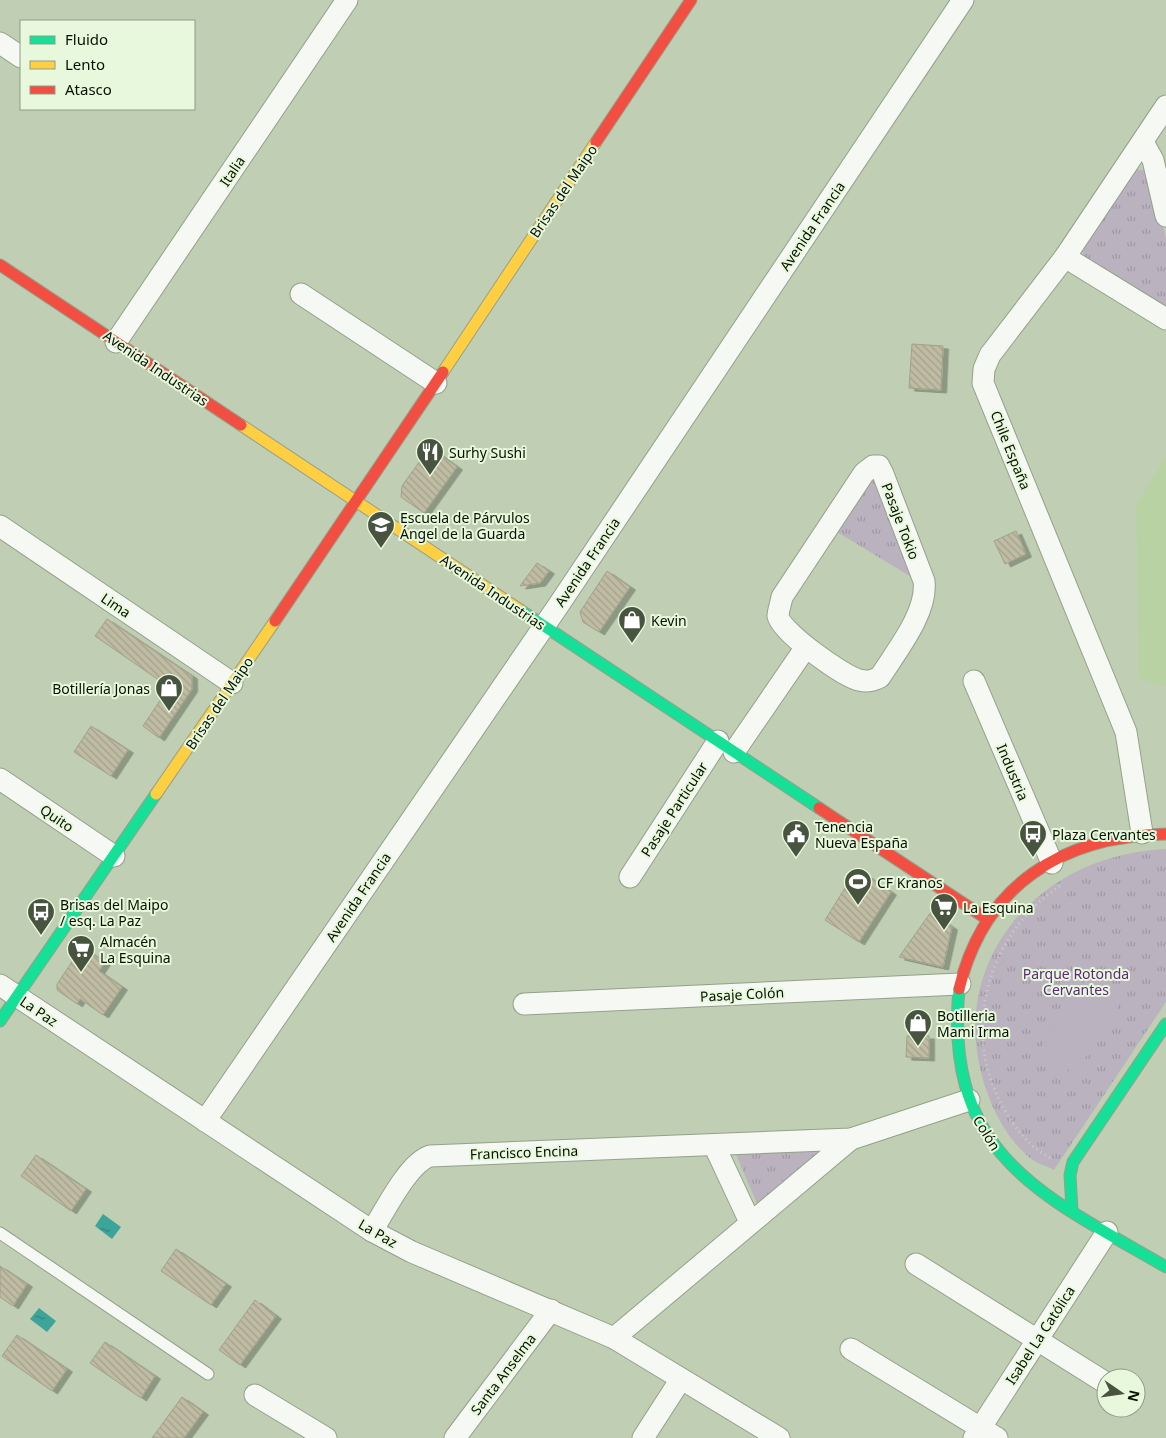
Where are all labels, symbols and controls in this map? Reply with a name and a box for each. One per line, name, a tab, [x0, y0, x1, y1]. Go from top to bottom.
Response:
legend	[20, 20, 195, 110]
text: Fluido	[65, 29, 108, 49]
text: Lento	[65, 54, 105, 74]
text: Atasco	[65, 79, 112, 99]
street label: Brisas del Maipo	[525, 141, 601, 241]
street label: Italia	[215, 152, 249, 190]
street label: Avenida Francia	[775, 178, 849, 274]
street label: Avenida Industrias	[100, 326, 212, 410]
street label: Chile España	[987, 408, 1035, 492]
restaurant icon: Surhy Sushi	[415, 437, 445, 476]
place label: Surhy Sushi	[449, 443, 526, 462]
street label: Pasaje Tokio	[878, 480, 924, 562]
place label: Escuela de Párvulos Ángel de la Guarda	[400, 508, 530, 543]
school or university icon: Escuela de Párvulos Ángel de la Guarda	[366, 510, 396, 549]
street label: Avenida Francia	[550, 514, 624, 610]
street label: Avenida Industrias	[437, 550, 549, 634]
street label: Lima	[97, 588, 135, 622]
shop icon: Kevin	[617, 605, 647, 644]
place label: Kevin	[651, 611, 687, 630]
street label: Brisas del Maipo	[181, 653, 257, 753]
shop icon: Botillería Jonas	[154, 673, 184, 712]
place label: Botillería Jonas	[52, 679, 150, 698]
street label: Industria	[993, 741, 1033, 803]
street label: Pasaje Particular	[636, 758, 712, 860]
street label: Quito	[36, 800, 78, 836]
place label: Tenencia Nueva España	[815, 817, 908, 852]
public building icon: Tenencia Nueva España	[781, 819, 811, 858]
bus stop icon: Plaza Cervantes	[1018, 819, 1048, 858]
place label: Plaza Cervantes	[1052, 825, 1156, 844]
street label: Avenida Francia	[321, 849, 395, 945]
sports icon: CF Kranos	[843, 867, 873, 906]
place label: CF Kranos	[877, 873, 943, 892]
supermarket icon: La Esquina	[929, 892, 959, 931]
place label: Brisas del Maipo / esq. La Paz	[60, 895, 168, 930]
bus stop icon: Brisas del Maipo / esq. La Paz	[26, 897, 56, 936]
place label: La Esquina	[963, 898, 1034, 917]
place label: Almacén La Esquina	[100, 932, 171, 967]
supermarket icon: Almacén La Esquina	[66, 934, 96, 973]
park label: Parque Rotonda Cervantes	[1023, 964, 1129, 999]
street label: Pasaje Colón	[700, 982, 784, 1006]
street label: La Paz	[16, 991, 62, 1031]
place label: Botilleria Mami Irma	[937, 1006, 1009, 1041]
shop icon: Botilleria Mami Irma	[903, 1008, 933, 1047]
street label: Colón	[969, 1112, 1005, 1154]
street label: Francisco Encina	[469, 1141, 579, 1163]
street label: La Paz	[355, 1214, 401, 1252]
street label: Isabel La Católica	[1001, 1282, 1079, 1388]
street label: Santa Anselma	[466, 1329, 540, 1419]
north arrow	[1096, 1368, 1146, 1418]
text: N	[1124, 1388, 1145, 1404]

